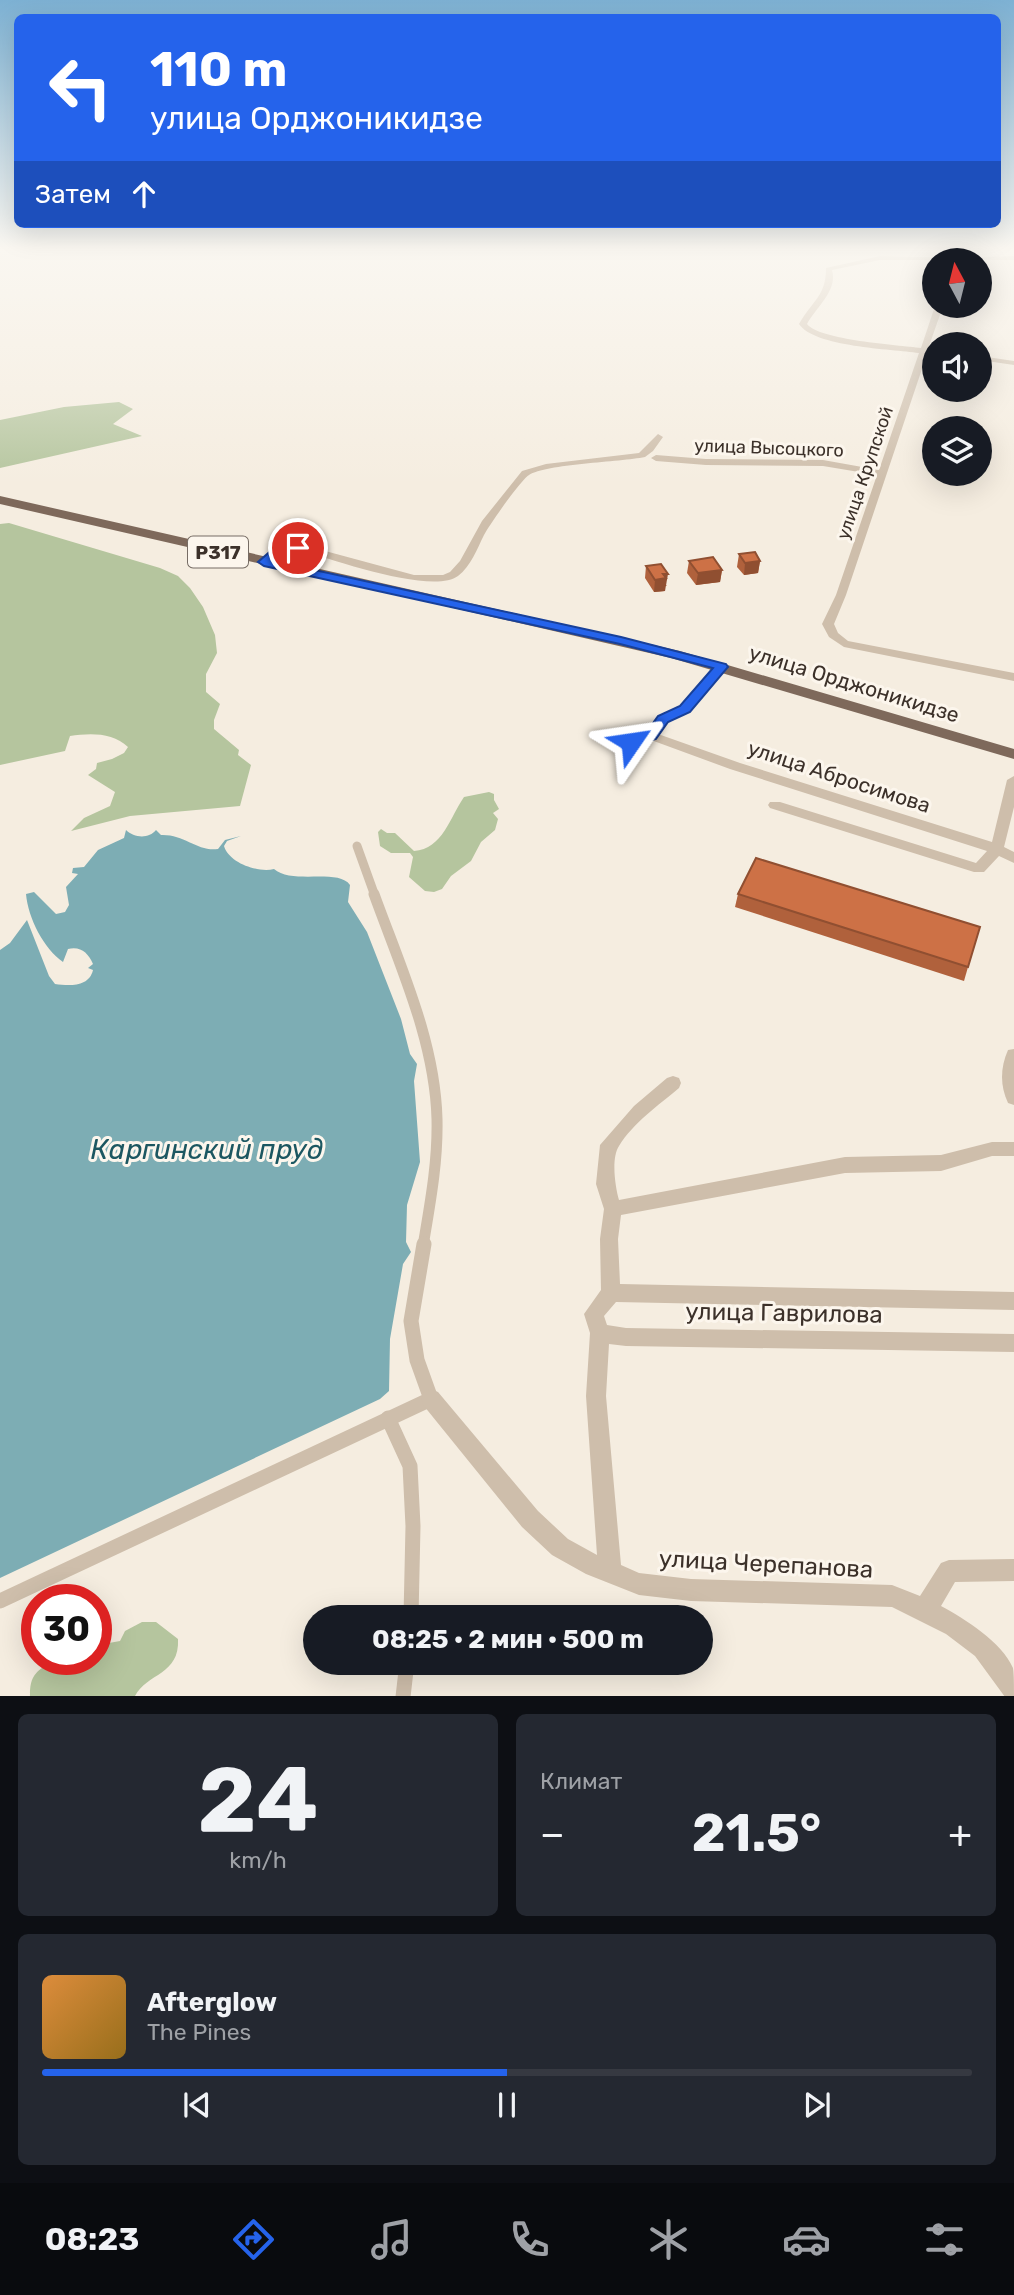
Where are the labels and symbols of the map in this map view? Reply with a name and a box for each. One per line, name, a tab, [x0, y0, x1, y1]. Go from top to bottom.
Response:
north arrow	[922, 248, 992, 318]
street label: улица Крупской	[832, 404, 898, 542]
street label: улица Высоцкого	[694, 434, 844, 462]
pin	[268, 518, 328, 578]
road number: Р317	[188, 537, 248, 568]
street label: улица Орджоникидзе	[746, 640, 962, 727]
position arrow	[594, 705, 668, 779]
street label: улица Абросимова	[745, 735, 934, 818]
water label: Каргинский пруд	[91, 1133, 323, 1166]
street label: улица Гаврилова	[685, 1297, 883, 1329]
street label: улица Черепанова	[658, 1544, 874, 1584]
speed limit sign: 30	[21, 1584, 112, 1675]

